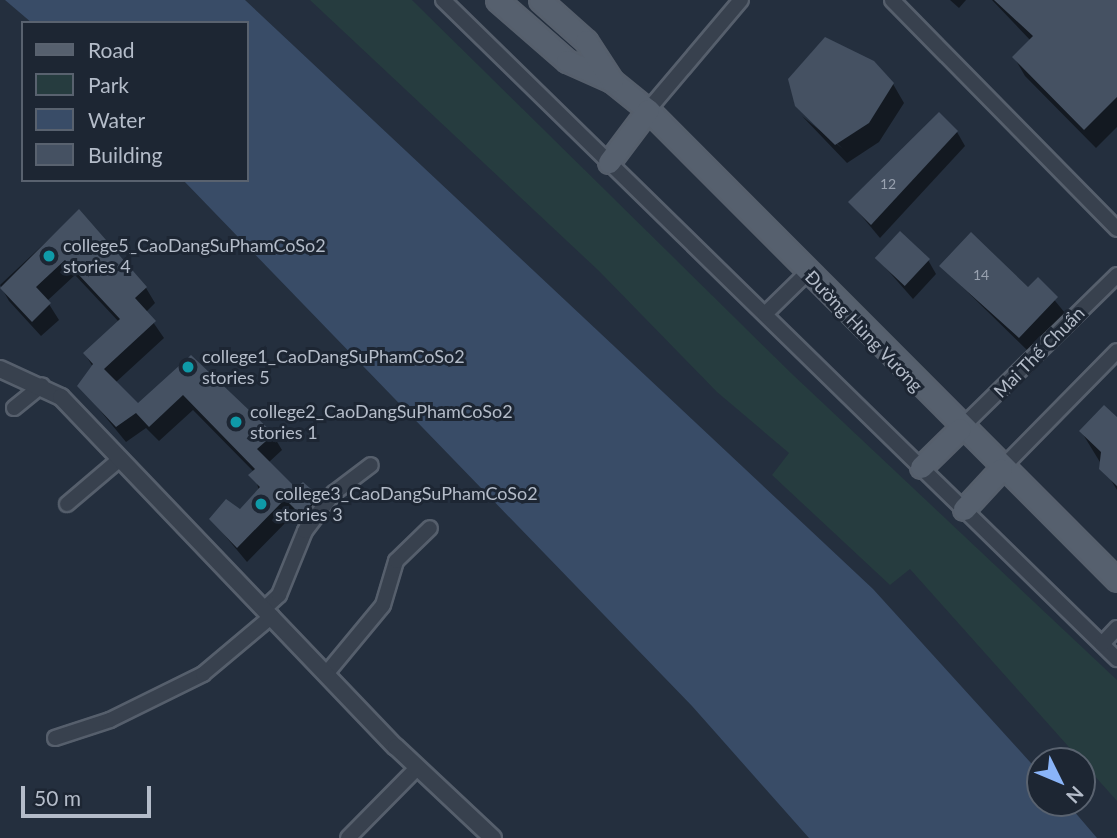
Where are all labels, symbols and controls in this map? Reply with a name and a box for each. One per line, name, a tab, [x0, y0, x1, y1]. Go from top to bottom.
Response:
legend	[21, 21, 248, 182]
text: Road	[88, 37, 135, 62]
text: Park	[88, 72, 129, 97]
text: Water	[88, 107, 145, 132]
text: Building	[88, 142, 163, 167]
house number: 12	[880, 176, 896, 192]
place label: college5_CaoDangSuPhamCoSo2 stories 4	[63, 235, 326, 278]
marker: college5_CaoDangSuPhamCoSo2 stories 4	[41, 248, 57, 264]
street label: Đường Hùng Vương	[800, 266, 928, 396]
house number: 14	[973, 267, 989, 283]
street label: Mai Thế Chuẩn	[989, 302, 1089, 402]
place label: college1_CaoDangSuPhamCoSo2 stories 5	[202, 346, 465, 388]
marker: college1_CaoDangSuPhamCoSo2 stories 5	[180, 359, 196, 375]
place label: college2_CaoDangSuPhamCoSo2 stories 1	[250, 401, 513, 444]
marker: college2_CaoDangSuPhamCoSo2 stories 1	[228, 414, 244, 430]
place label: college3_CaoDangSuPhamCoSo2 stories 3	[275, 483, 538, 526]
marker: college3_CaoDangSuPhamCoSo2 stories 3	[253, 496, 269, 512]
north arrow	[1026, 747, 1096, 817]
scale bar	[24, 772, 154, 816]
text: N	[1062, 782, 1089, 808]
text: 50 m	[34, 785, 81, 810]

